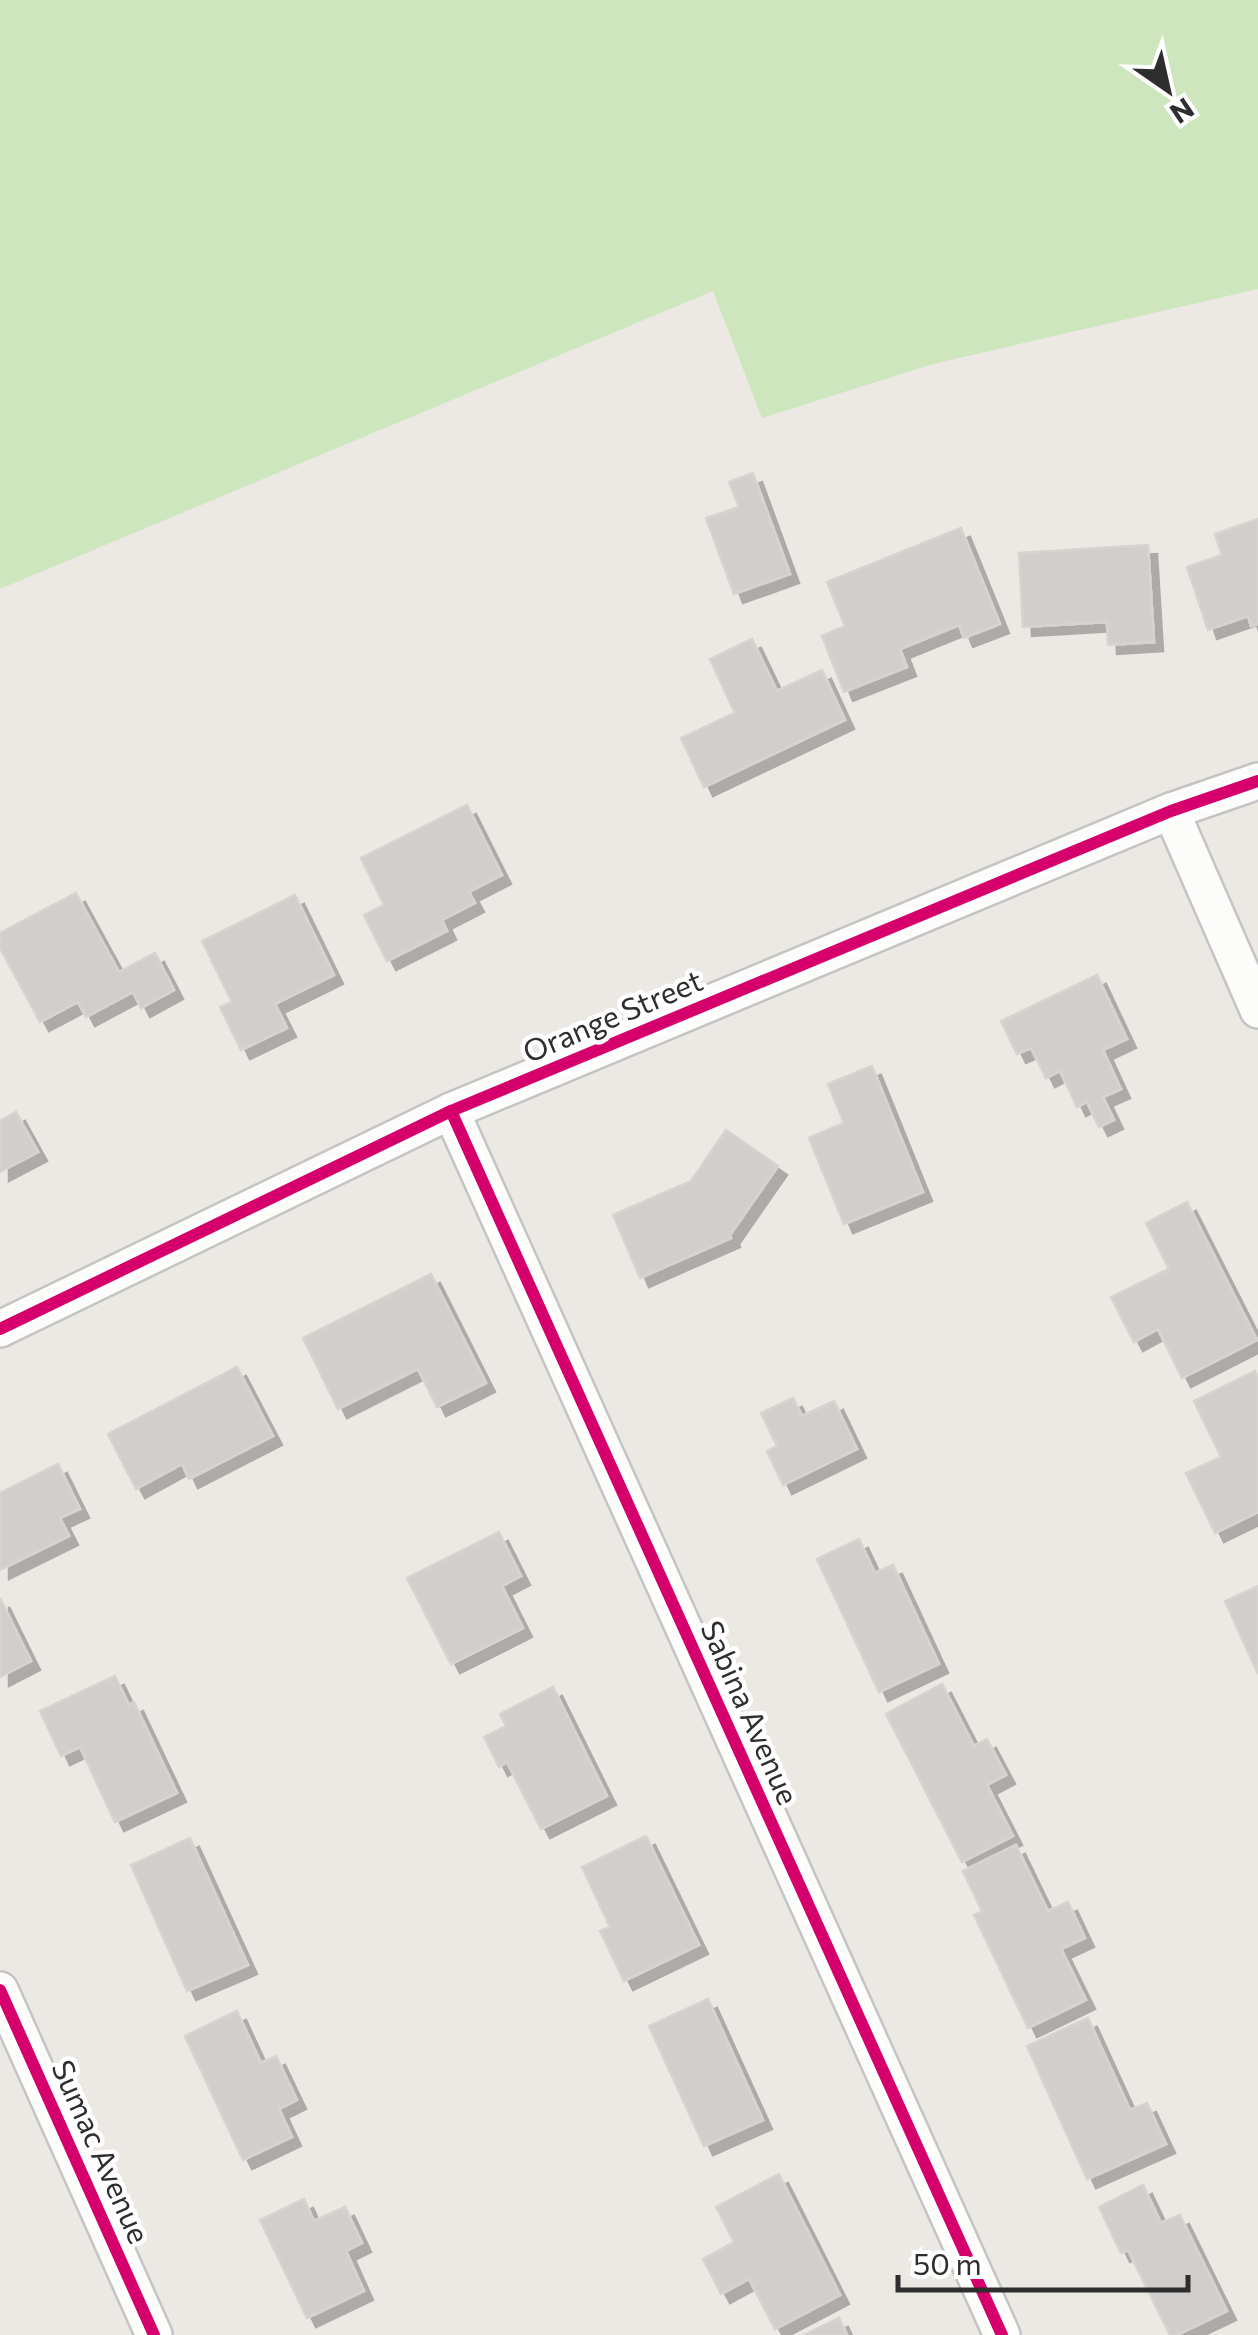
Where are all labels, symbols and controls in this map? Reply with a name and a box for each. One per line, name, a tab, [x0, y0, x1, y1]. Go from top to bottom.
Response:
north arrow	[1118, 40, 1218, 140]
text: N	[1164, 92, 1201, 132]
street label: Orange Street	[517, 960, 707, 1069]
street label: Sabina Avenue	[694, 1614, 808, 1810]
street label: Sumac Avenue	[45, 2054, 159, 2248]
scale bar	[898, 2230, 1188, 2292]
text: 50 m	[913, 2244, 982, 2281]

